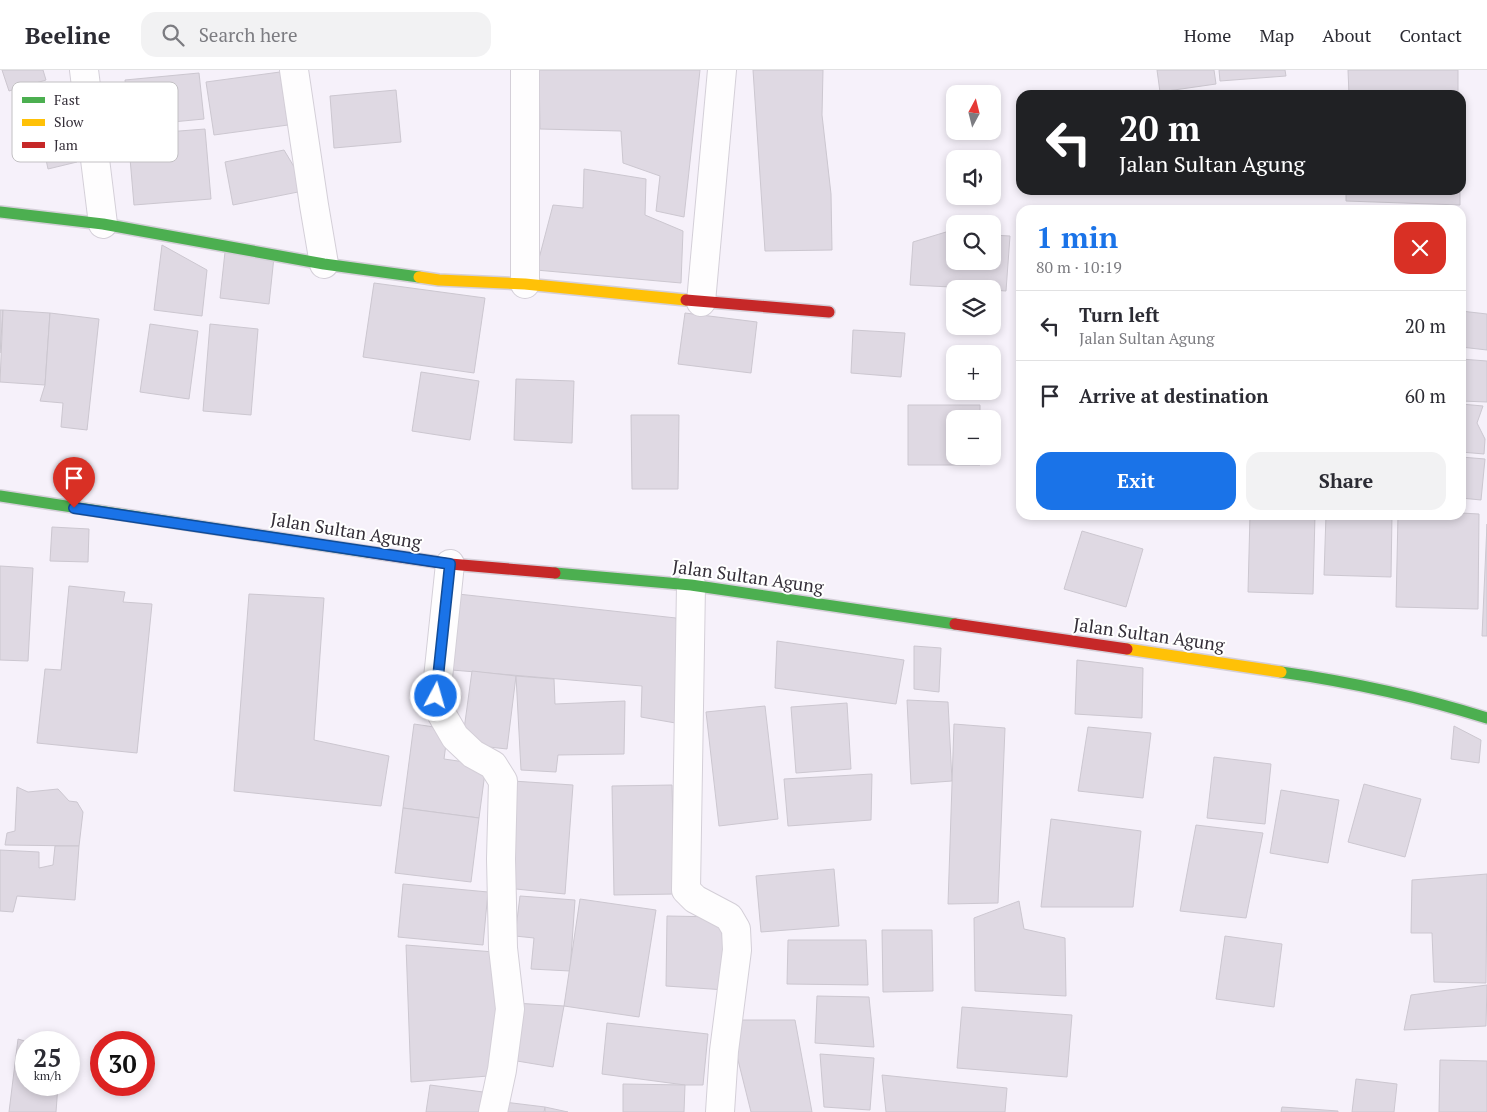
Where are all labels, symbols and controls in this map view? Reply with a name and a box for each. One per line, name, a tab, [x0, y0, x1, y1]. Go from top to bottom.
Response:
search box	[141, 12, 491, 57]
text: Beeline	[25, 19, 111, 51]
icon: search	[159, 21, 187, 49]
text: Search here	[199, 22, 297, 47]
text: Home	[1184, 23, 1231, 47]
text: Map	[1259, 23, 1294, 47]
text: About	[1322, 23, 1371, 47]
text: Contact	[1399, 23, 1462, 47]
legend	[12, 82, 178, 162]
north arrow	[946, 85, 1001, 140]
map controls	[946, 85, 1001, 465]
text: Fast	[54, 90, 81, 109]
text: 20 m	[1119, 105, 1200, 151]
icon: left	[1036, 110, 1101, 175]
text: Slow	[54, 112, 84, 131]
text: Jam	[54, 135, 78, 154]
text: Jalan Sultan Agung	[1119, 149, 1305, 178]
button: sound	[946, 150, 1001, 205]
button: search	[946, 215, 1001, 270]
text: 1 min	[1036, 217, 1118, 257]
button: close	[1394, 222, 1446, 274]
text: 80 m · 10:19	[1036, 256, 1122, 278]
button: layers	[946, 280, 1001, 335]
text: Turn left	[1079, 302, 1160, 327]
icon: left	[1036, 312, 1064, 340]
text: 20 m	[1405, 313, 1446, 338]
text: Jalan Sultan Agung	[1079, 327, 1214, 349]
button: +	[946, 345, 1001, 400]
icon: arrive	[1036, 382, 1064, 410]
text: Arrive at destination	[1079, 383, 1268, 408]
text: 60 m	[1405, 383, 1446, 408]
button: −	[946, 410, 1001, 465]
button: Exit	[1036, 452, 1236, 510]
button: Share	[1246, 452, 1446, 510]
pin	[53, 457, 95, 508]
icon: arrive	[60, 464, 88, 492]
street label: Jalan Sultan Agung	[269, 506, 424, 554]
street label: Jalan Sultan Agung	[671, 554, 826, 599]
street label: Jalan Sultan Agung	[1072, 612, 1227, 657]
position arrow	[409, 669, 461, 721]
speed limit sign: 30	[90, 1031, 155, 1096]
text: 25	[33, 1041, 62, 1074]
text: km/h	[34, 1068, 61, 1083]

